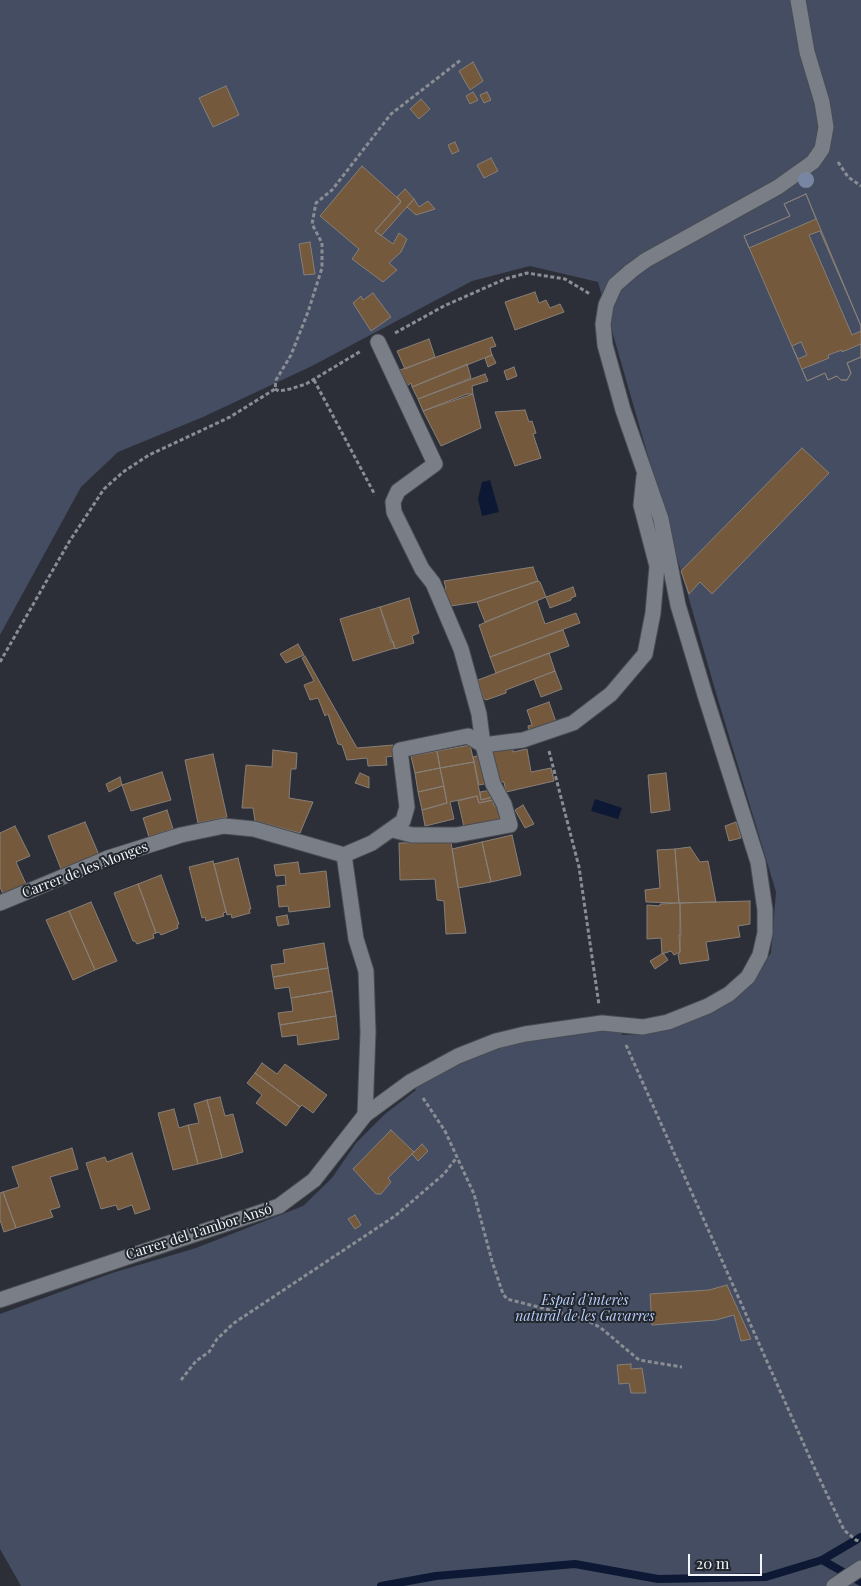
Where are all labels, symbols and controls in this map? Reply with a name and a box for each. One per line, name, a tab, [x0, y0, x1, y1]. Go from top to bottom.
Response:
street label: Carrer de les Monges	[20, 838, 150, 902]
street label: Carrer del Tambor Ansó	[124, 1200, 274, 1264]
park label: Espai d'interès natural de les Gavarres	[515, 1293, 655, 1325]
scale bar	[691, 1544, 765, 1576]
text: 20 m	[696, 1553, 729, 1573]

